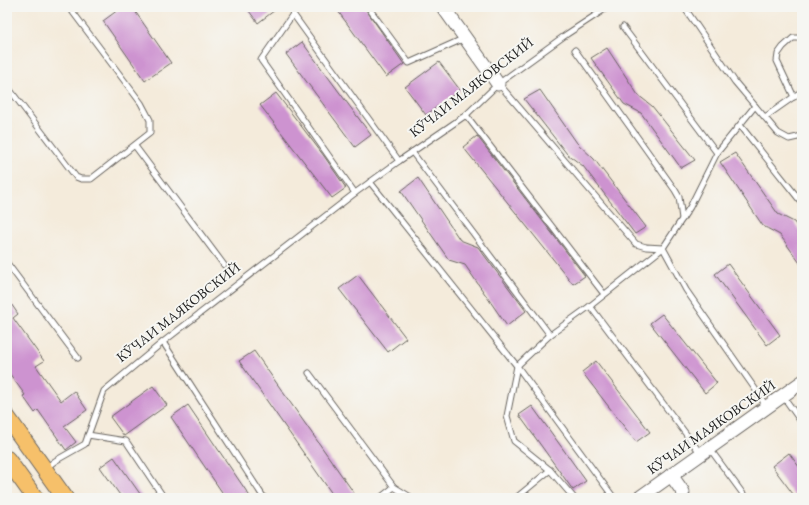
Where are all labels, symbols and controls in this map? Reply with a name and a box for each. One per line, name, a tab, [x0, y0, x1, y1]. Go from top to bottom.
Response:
street label: КӮЧАИ МАЯКОВСКИЙ	[405, 33, 537, 141]
street label: КӮЧАИ МАЯКОВСКИЙ	[112, 258, 244, 366]
street label: КӮЧАИ МАЯКОВСКИЙ	[643, 376, 779, 478]

